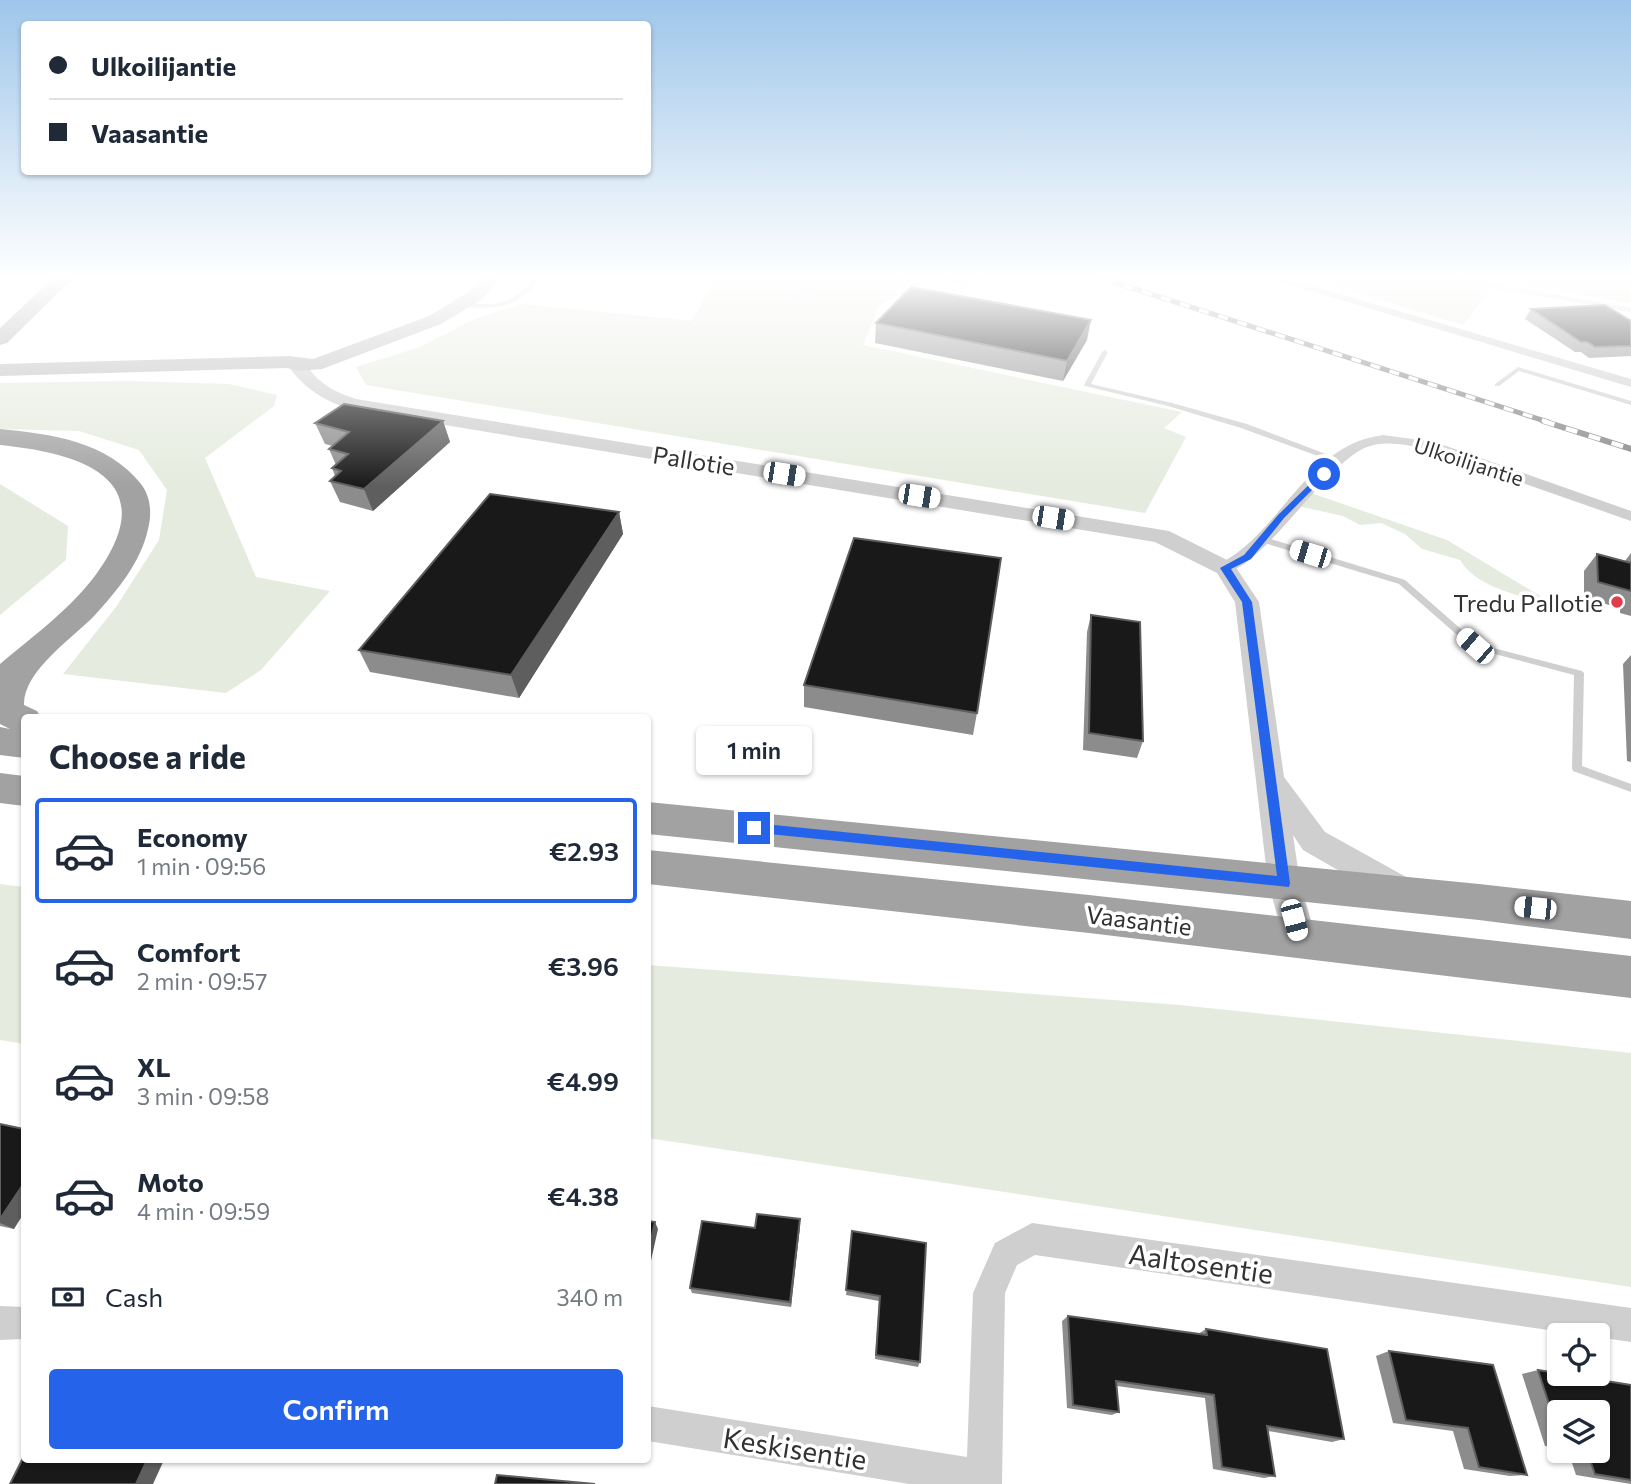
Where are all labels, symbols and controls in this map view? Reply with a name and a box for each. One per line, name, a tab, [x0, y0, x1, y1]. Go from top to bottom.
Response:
text: Ulkoilijantie	[91, 50, 236, 81]
text: Vaasantie	[91, 117, 208, 148]
street label: Ulkoilijantie	[1411, 432, 1527, 490]
street label: Pallotie	[651, 439, 737, 481]
route start	[1308, 458, 1340, 490]
car	[762, 460, 807, 488]
car	[897, 482, 942, 510]
car	[1031, 504, 1076, 532]
car	[1287, 538, 1334, 570]
place label: Tredu Pallotie	[1453, 588, 1603, 617]
marker: Tredu Pallotie	[1609, 594, 1625, 610]
car	[1453, 624, 1498, 668]
callout: 1 min	[696, 726, 812, 776]
text: Choose a ride	[49, 736, 246, 776]
text: 1 min	[727, 736, 781, 764]
route end	[738, 812, 770, 844]
icon: car	[53, 819, 116, 882]
text: Economy	[137, 821, 248, 852]
text: €2.93	[549, 835, 619, 866]
text: 1 min · 09:56	[137, 852, 266, 880]
car	[1514, 895, 1557, 921]
car	[1279, 897, 1310, 943]
street label: Vaasantie	[1085, 899, 1193, 941]
icon: car	[53, 934, 116, 997]
text: Comfort	[137, 936, 240, 967]
text: €3.96	[548, 950, 619, 981]
text: 2 min · 09:57	[137, 967, 267, 995]
icon: car	[53, 1049, 116, 1112]
text: XL	[137, 1051, 171, 1082]
text: €4.99	[547, 1065, 619, 1096]
text: 3 min · 09:58	[137, 1082, 270, 1110]
icon: car	[53, 1164, 116, 1227]
text: Moto	[137, 1166, 204, 1197]
text: €4.38	[547, 1180, 619, 1211]
text: 4 min · 09:59	[137, 1197, 270, 1225]
street label: Aaltosentie	[1127, 1236, 1275, 1290]
icon: cash	[49, 1278, 87, 1316]
text: Cash	[105, 1281, 163, 1312]
text: 340 m	[557, 1283, 623, 1311]
map controls	[1547, 1323, 1610, 1463]
button: locate	[1547, 1323, 1610, 1386]
button: Confirm	[49, 1369, 623, 1449]
button: layers	[1547, 1400, 1610, 1463]
street label: Keskisentie	[721, 1420, 869, 1476]

